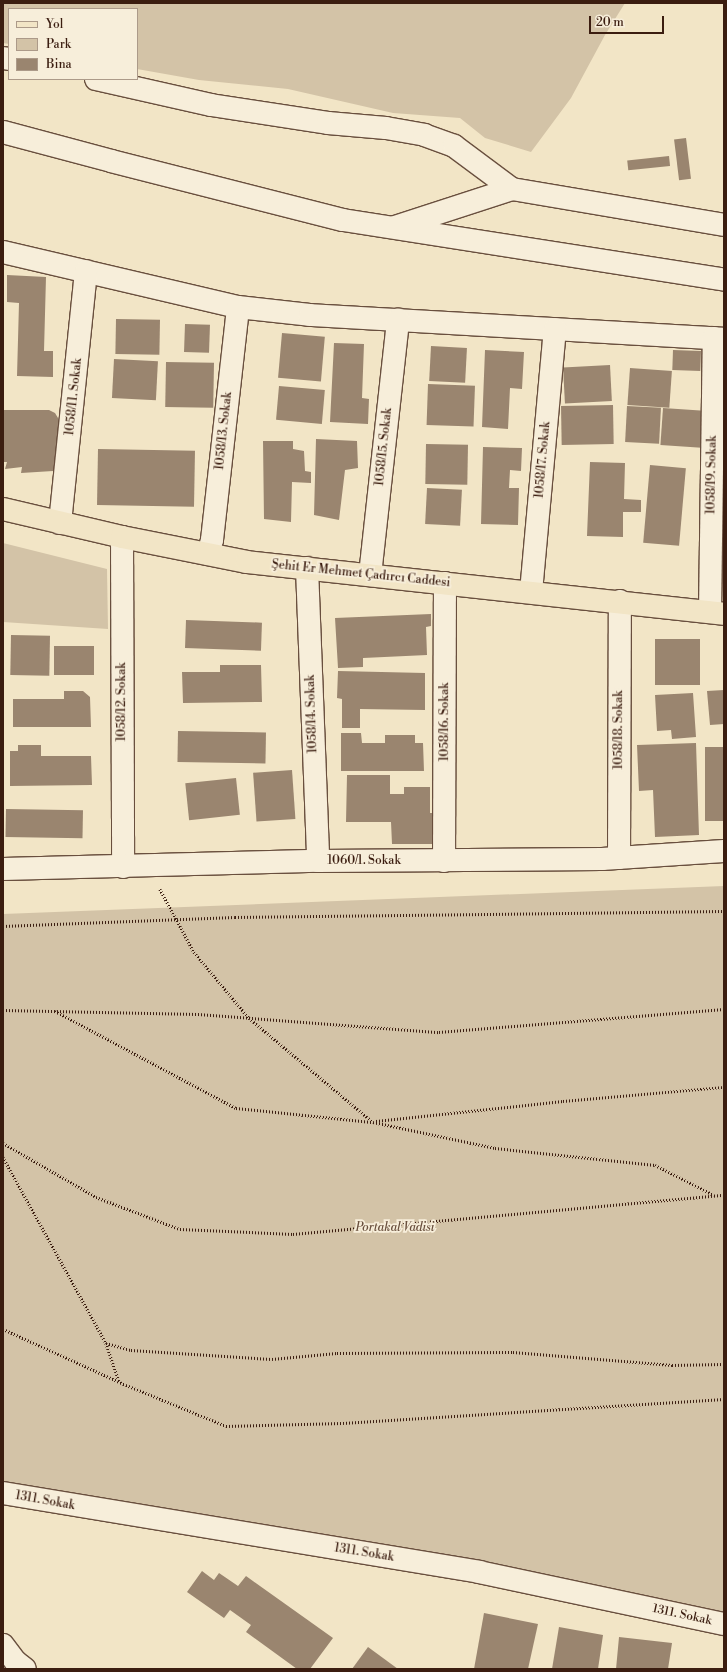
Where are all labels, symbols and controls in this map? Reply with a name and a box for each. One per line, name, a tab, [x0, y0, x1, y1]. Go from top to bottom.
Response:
legend	[8, 8, 138, 80]
scale bar	[591, 8, 666, 34]
text: 20 m	[596, 15, 624, 30]
text: Yol	[46, 17, 63, 32]
text: Park	[46, 37, 71, 52]
text: Bina	[46, 57, 72, 72]
street label: 1058/11. Sokak	[63, 358, 85, 436]
street label: 1058/13. Sokak	[213, 391, 235, 471]
street label: 1058/15. Sokak	[373, 407, 395, 487]
street label: 1058/17. Sokak	[532, 421, 554, 499]
street label: 1058/19. Sokak	[704, 435, 720, 515]
street label: Şehit Er Mehmet Çadırcı Caddesi	[271, 557, 451, 591]
street label: 1058/12. Sokak	[115, 662, 129, 742]
street label: 1058/14. Sokak	[303, 674, 321, 754]
street label: 1058/16. Sokak	[438, 683, 452, 761]
street label: 1058/18. Sokak	[612, 690, 626, 770]
street label: 1060/1. Sokak	[327, 854, 401, 868]
park label: Portakal Vadisi	[355, 1221, 435, 1235]
street label: 1311. Sokak	[14, 1489, 76, 1513]
street label: 1311. Sokak	[333, 1541, 395, 1565]
street label: 1311. Sokak	[651, 1602, 713, 1628]

